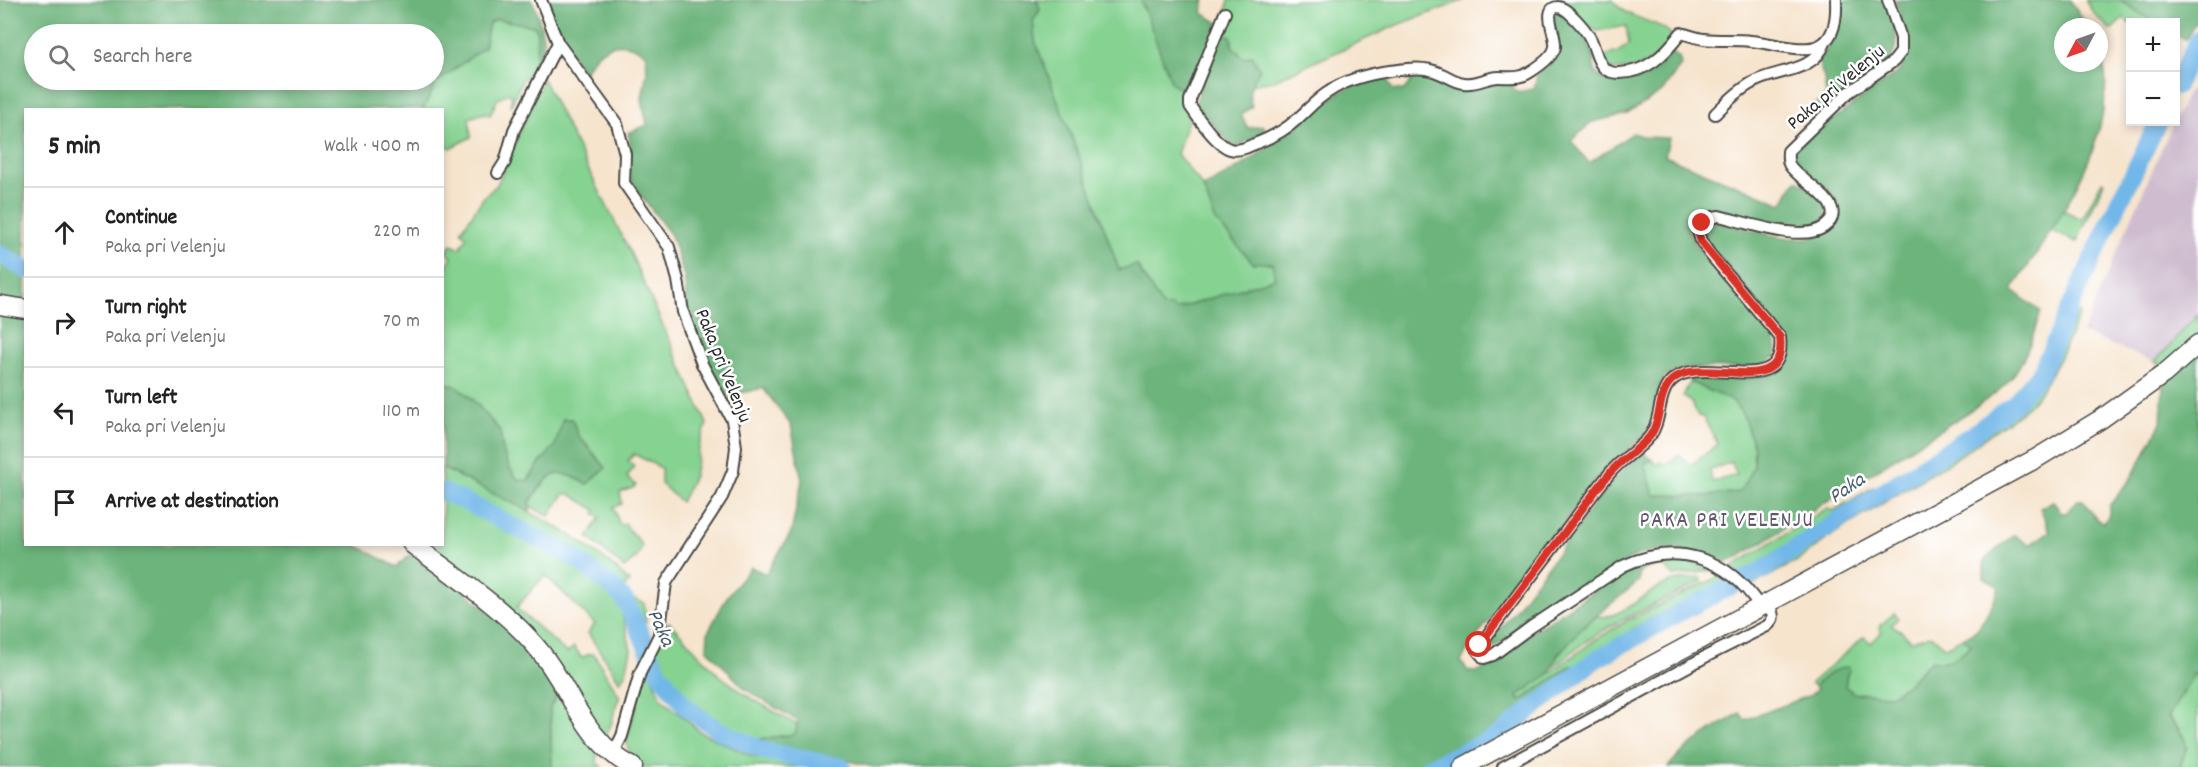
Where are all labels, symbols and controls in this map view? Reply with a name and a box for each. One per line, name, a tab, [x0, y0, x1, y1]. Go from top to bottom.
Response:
north arrow	[2054, 18, 2108, 72]
map controls	[2126, 18, 2180, 126]
button: +	[2126, 18, 2180, 72]
search box	[24, 24, 444, 90]
street label: Paka pri Velenju	[1782, 39, 1892, 138]
icon: search	[45, 41, 78, 74]
text: Search here	[93, 42, 192, 73]
button: −	[2126, 72, 2180, 126]
text: 5 min	[48, 129, 101, 166]
text: Walk · 400 m	[324, 133, 420, 161]
text: Continue	[105, 203, 177, 234]
route end	[1688, 209, 1714, 235]
icon: ahead	[48, 216, 81, 249]
text: 220 m	[373, 218, 420, 246]
text: Paka pri Velenju	[105, 234, 226, 262]
text: Turn right	[105, 293, 187, 324]
street label: Paka pri Velenju	[687, 305, 758, 427]
icon: right	[48, 306, 81, 339]
text: 70 m	[383, 308, 420, 336]
text: Paka pri Velenju	[105, 324, 226, 352]
text: Turn left	[105, 383, 177, 414]
icon: left	[48, 396, 81, 429]
text: 110 m	[382, 398, 420, 426]
text: Paka pri Velenju	[105, 414, 226, 442]
water label: Paka	[1824, 466, 1873, 513]
icon: arrive	[48, 486, 81, 519]
text: Arrive at destination	[105, 487, 279, 518]
district label: PAKA PRI VELENJU	[1640, 506, 1814, 537]
water label: Paka	[638, 605, 681, 653]
route start	[1465, 631, 1491, 657]

